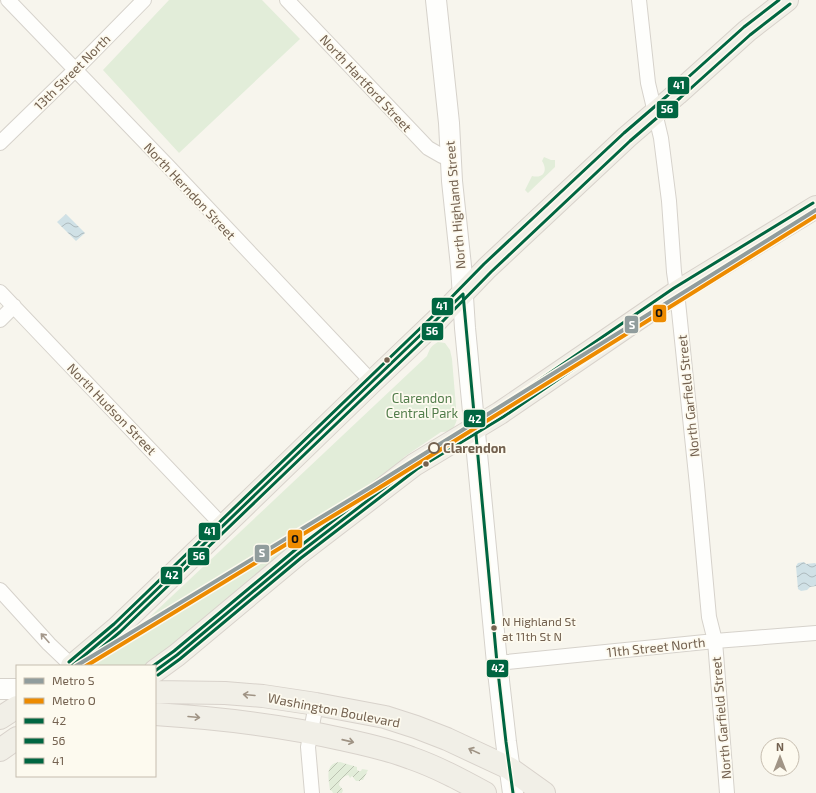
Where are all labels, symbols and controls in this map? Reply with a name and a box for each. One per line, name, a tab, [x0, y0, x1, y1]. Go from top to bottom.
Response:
street label: 13th Street North	[31, 31, 113, 113]
street label: North Hartford Street	[317, 31, 415, 135]
line badge: 41	[667, 76, 690, 95]
text: 41	[673, 78, 685, 91]
line badge: 56	[656, 100, 679, 119]
text: 56	[661, 102, 674, 115]
street label: North Herndon Street	[141, 139, 239, 243]
street label: North Highland Street	[441, 140, 469, 270]
line badge: 41	[431, 297, 454, 316]
text: 41	[436, 299, 448, 312]
line badge: O	[652, 304, 667, 323]
text: O	[655, 306, 663, 319]
line badge: S	[624, 315, 639, 334]
text: S	[629, 318, 636, 331]
line badge: 56	[421, 322, 444, 341]
text: 56	[426, 324, 439, 337]
street label: North Garfield Street	[674, 334, 702, 458]
unlabelled marker	[382, 355, 392, 365]
street label: North Hudson Street	[64, 360, 160, 458]
park label: Clarendon Central Park	[386, 390, 459, 421]
line badge: 42	[463, 409, 486, 428]
text: 42	[468, 412, 482, 425]
place label: Clarendon	[443, 440, 506, 456]
marker: Clarendon	[428, 442, 440, 454]
unlabelled marker	[421, 459, 431, 469]
line badge: 41	[198, 522, 221, 541]
text: 41	[204, 524, 216, 537]
line badge: O	[287, 529, 303, 549]
text: O	[291, 532, 299, 545]
line badge: S	[254, 544, 270, 563]
text: S	[259, 546, 266, 559]
line badge: 56	[187, 547, 210, 566]
text: 56	[193, 549, 206, 562]
line badge: 42	[160, 566, 183, 585]
text: 42	[165, 568, 179, 581]
place label: N Highland St at 11th St N	[502, 614, 576, 643]
marker: N Highland St at 11th St N	[489, 623, 499, 633]
one-way arrow	[40, 633, 49, 644]
street label: 11th Street North	[606, 634, 706, 660]
street label: North Garfield Street	[708, 656, 734, 780]
line badge: 42	[486, 659, 509, 678]
text: 42	[491, 661, 505, 674]
legend	[16, 665, 156, 777]
text: Metro S	[52, 673, 95, 687]
street label: Washington Boulevard	[266, 689, 402, 731]
one-way arrow	[243, 691, 256, 699]
text: Metro O	[52, 693, 96, 707]
text: 42	[52, 713, 66, 727]
one-way arrow	[187, 714, 200, 721]
text: 56	[52, 733, 65, 747]
one-way arrow	[341, 737, 354, 745]
north arrow	[760, 737, 800, 777]
text: N	[776, 740, 784, 753]
one-way arrow	[468, 747, 480, 754]
text: 41	[52, 753, 64, 767]

